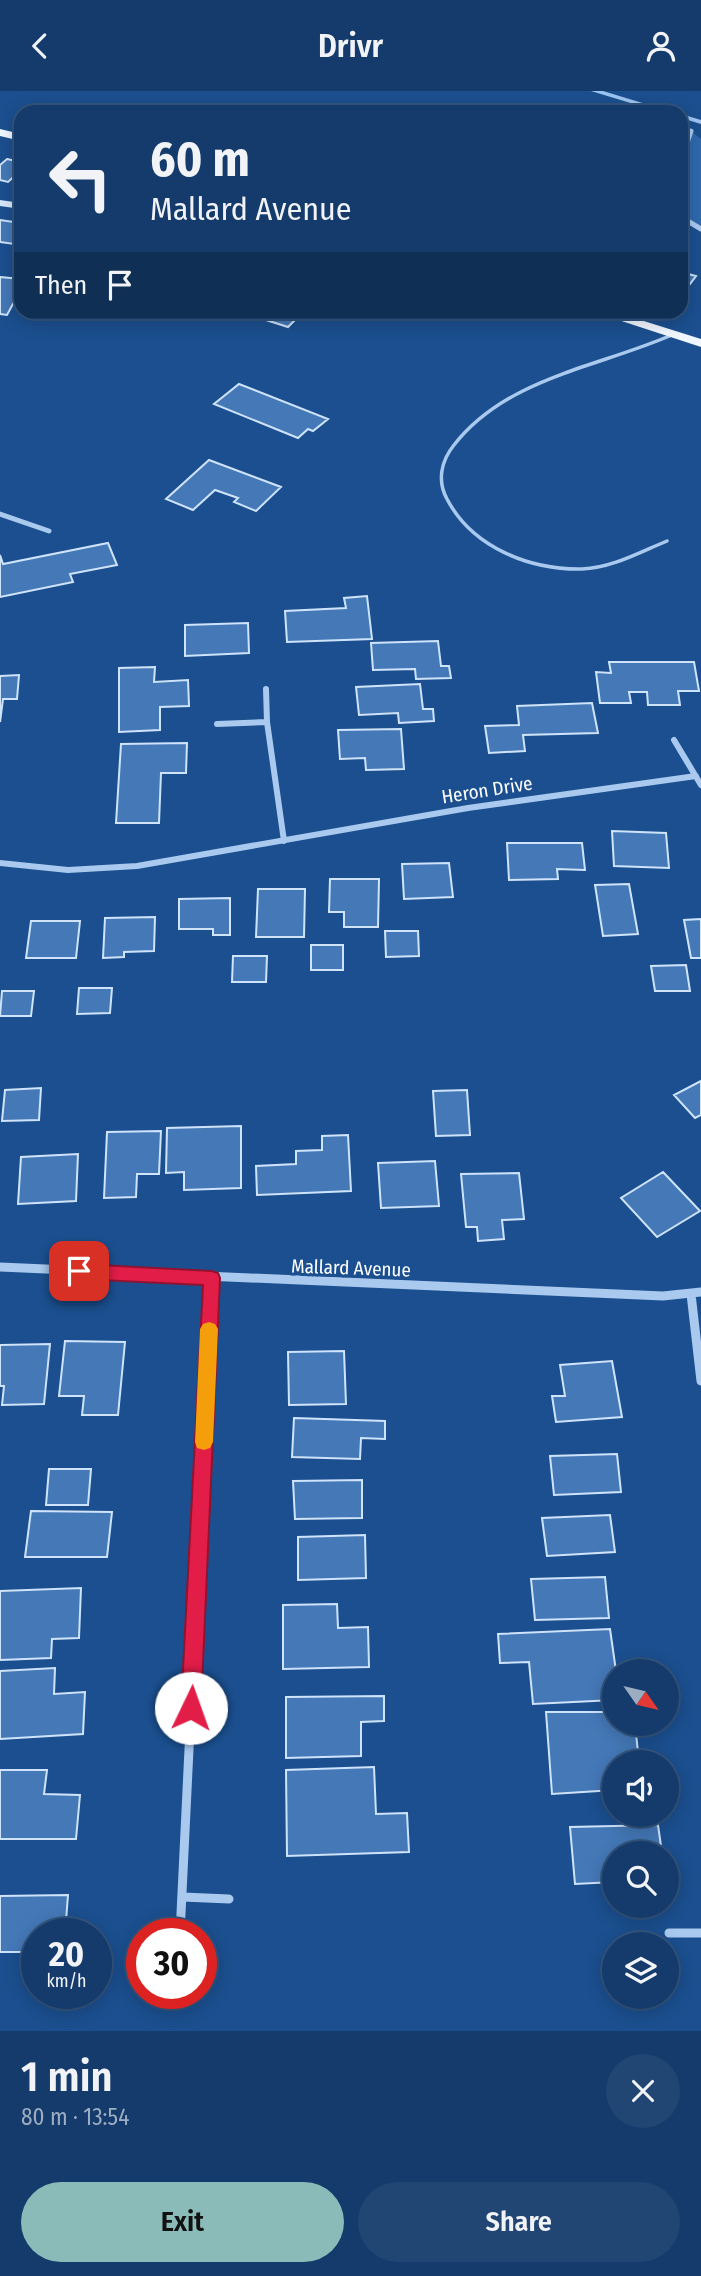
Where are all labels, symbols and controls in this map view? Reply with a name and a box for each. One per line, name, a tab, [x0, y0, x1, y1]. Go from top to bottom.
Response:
icon: back	[21, 27, 59, 65]
text: Drivr	[318, 27, 383, 65]
icon: person	[642, 27, 680, 65]
text: 60 m	[150, 130, 250, 189]
icon: left	[35, 133, 126, 224]
text: Mallard Avenue	[150, 190, 352, 228]
icon: arrive	[101, 266, 139, 304]
text: Then	[35, 270, 87, 301]
street label: Heron Drive	[440, 771, 534, 809]
pin	[49, 1241, 109, 1301]
icon: arrive	[60, 1252, 98, 1290]
street label: Mallard Avenue	[291, 1254, 411, 1282]
north arrow	[602, 1659, 679, 1736]
map controls	[602, 1659, 679, 2009]
position arrow	[154, 1671, 228, 1745]
button: sound	[602, 1750, 679, 1827]
button: search	[602, 1841, 679, 1918]
speed limit sign: 30	[126, 1918, 217, 2009]
button: layers	[602, 1932, 679, 2009]
text: 20	[49, 1933, 84, 1975]
text: km/h	[46, 1970, 87, 1992]
text: 1 min	[21, 2052, 112, 2102]
button: close	[606, 2054, 680, 2128]
text: 80 m · 13:54	[21, 2103, 129, 2131]
button: Exit	[21, 2182, 344, 2262]
button: Share	[358, 2182, 680, 2262]

